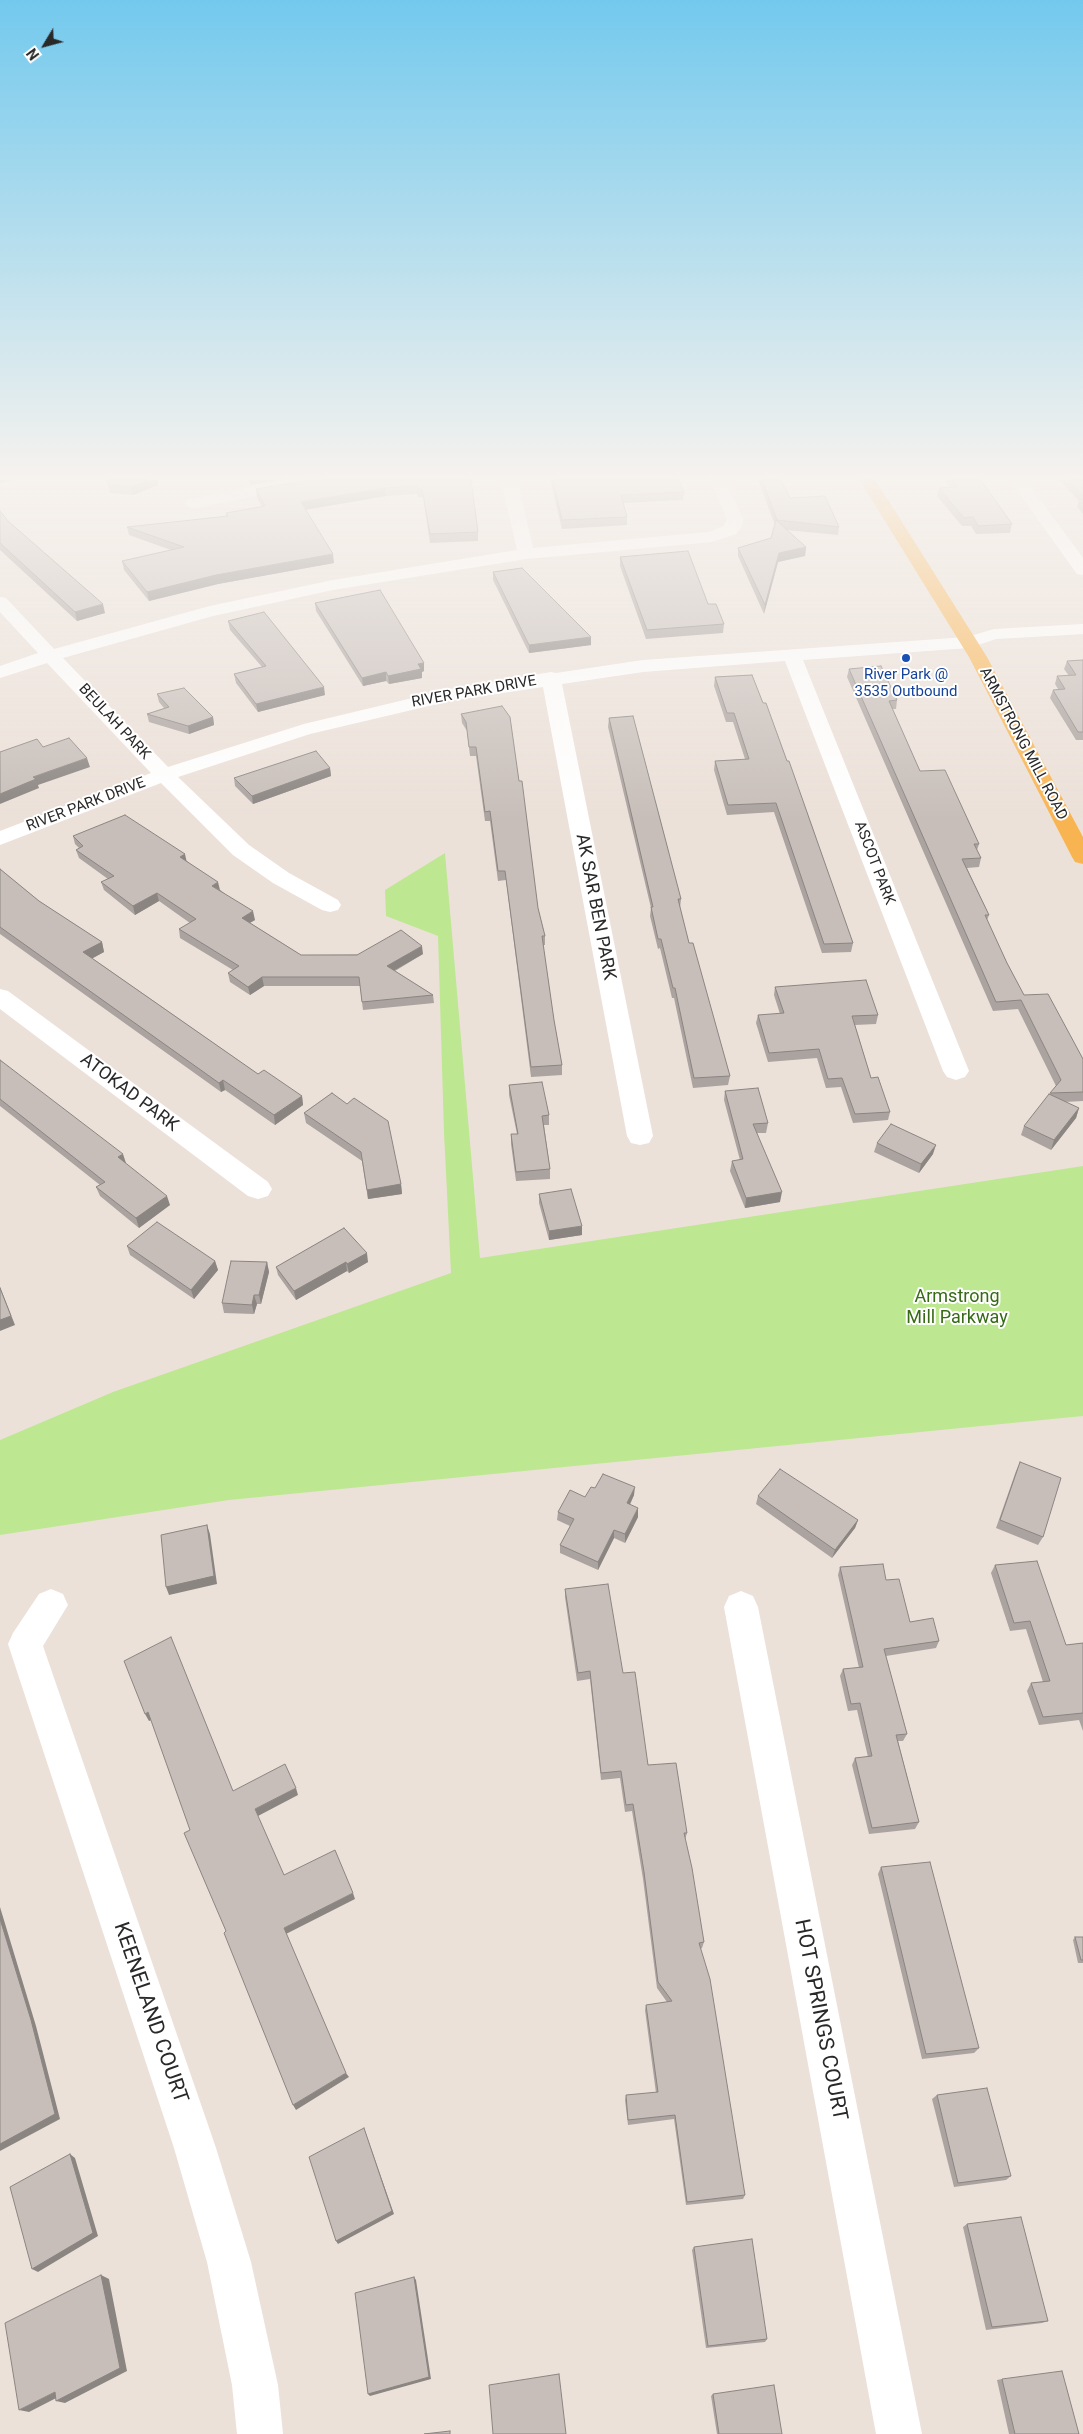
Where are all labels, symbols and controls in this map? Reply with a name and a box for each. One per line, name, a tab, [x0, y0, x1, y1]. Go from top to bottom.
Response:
north arrow	[20, 20, 70, 70]
text: N	[24, 45, 42, 63]
marker: River Park @ 3535 Outbound	[900, 652, 912, 664]
street label: ARMSTRONG MILL ROAD	[975, 665, 1071, 823]
place label: River Park @ 3535 Outbound	[855, 666, 957, 701]
street label: RIVER PARK DRIVE	[410, 672, 538, 712]
street label: BEULAH PARK	[74, 680, 154, 764]
street label: RIVER PARK DRIVE	[24, 774, 148, 836]
street label: ASCOT PARK	[850, 819, 898, 907]
street label: AK SAR BEN PARK	[570, 832, 620, 982]
street label: ATOKAD PARK	[76, 1049, 182, 1137]
park label: Armstrong Mill Parkway	[906, 1286, 1008, 1328]
street label: HOT SPRINGS COURT	[788, 1917, 852, 2123]
street label: KEENELAND COURT	[107, 1919, 193, 2107]

